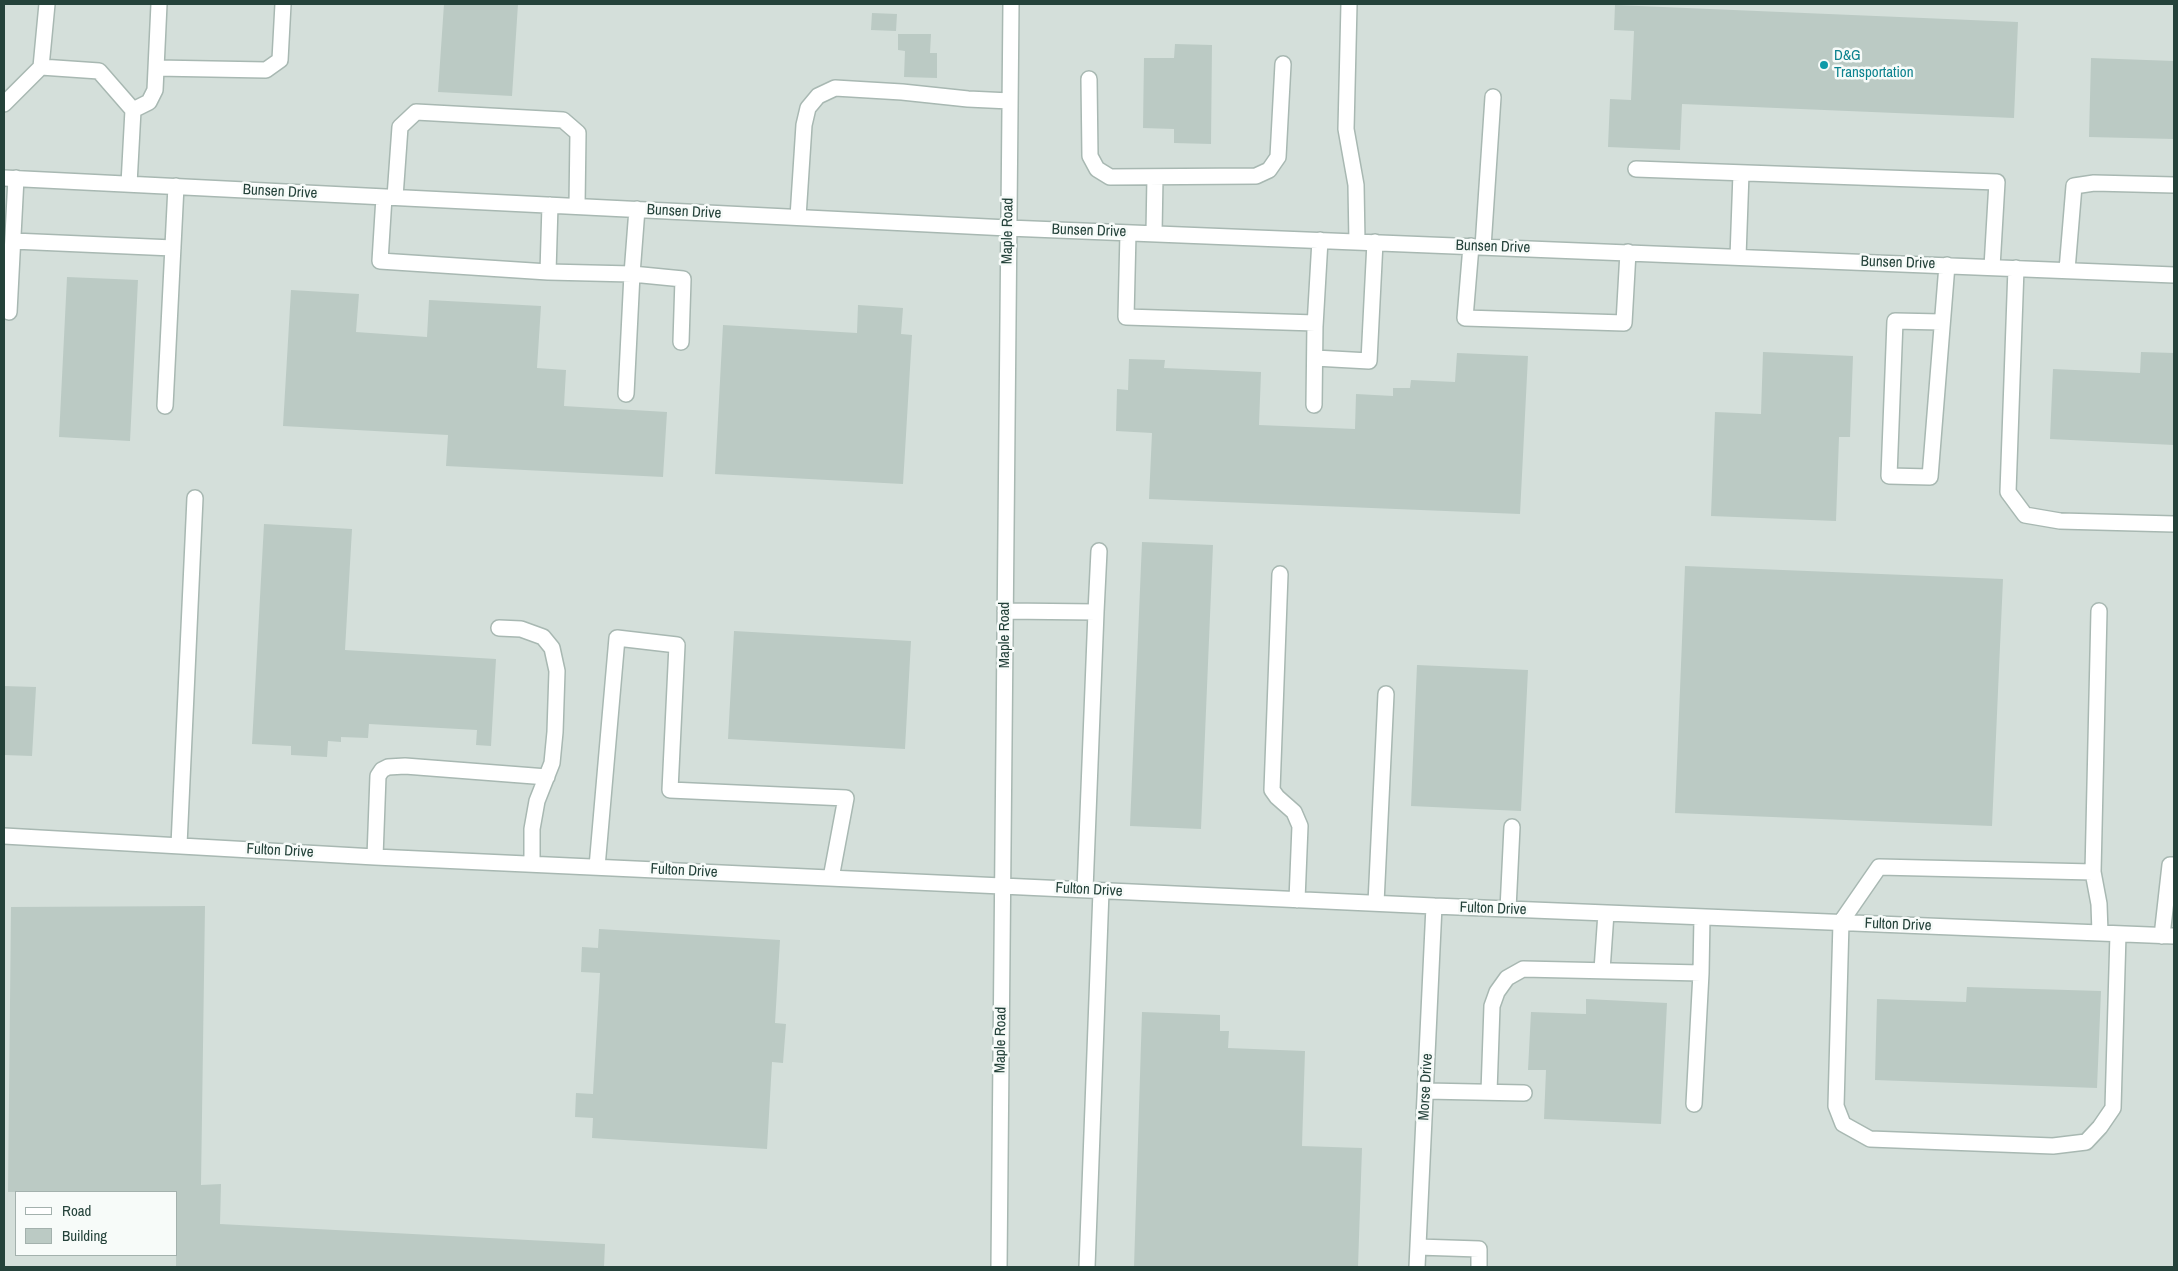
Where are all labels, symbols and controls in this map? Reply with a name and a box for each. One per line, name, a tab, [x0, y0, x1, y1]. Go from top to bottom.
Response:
place label: D&G Transportation	[1834, 47, 1914, 82]
marker: D&G Transportation	[1818, 59, 1830, 71]
street label: Bunsen Drive	[242, 181, 318, 203]
street label: Maple Road	[998, 198, 1018, 264]
street label: Bunsen Drive	[646, 201, 722, 223]
street label: Bunsen Drive	[1051, 221, 1127, 241]
street label: Bunsen Drive	[1455, 237, 1531, 257]
street label: Bunsen Drive	[1860, 253, 1936, 273]
street label: Maple Road	[996, 602, 1014, 668]
street label: Fulton Drive	[246, 840, 314, 862]
street label: Fulton Drive	[650, 860, 718, 882]
street label: Fulton Drive	[1055, 879, 1123, 901]
street label: Fulton Drive	[1459, 899, 1527, 919]
street label: Fulton Drive	[1864, 915, 1932, 935]
street label: Maple Road	[991, 1007, 1011, 1073]
street label: Morse Drive	[1415, 1053, 1437, 1121]
legend	[15, 1191, 178, 1256]
text: Road	[62, 1200, 91, 1221]
text: Building	[62, 1225, 107, 1246]

